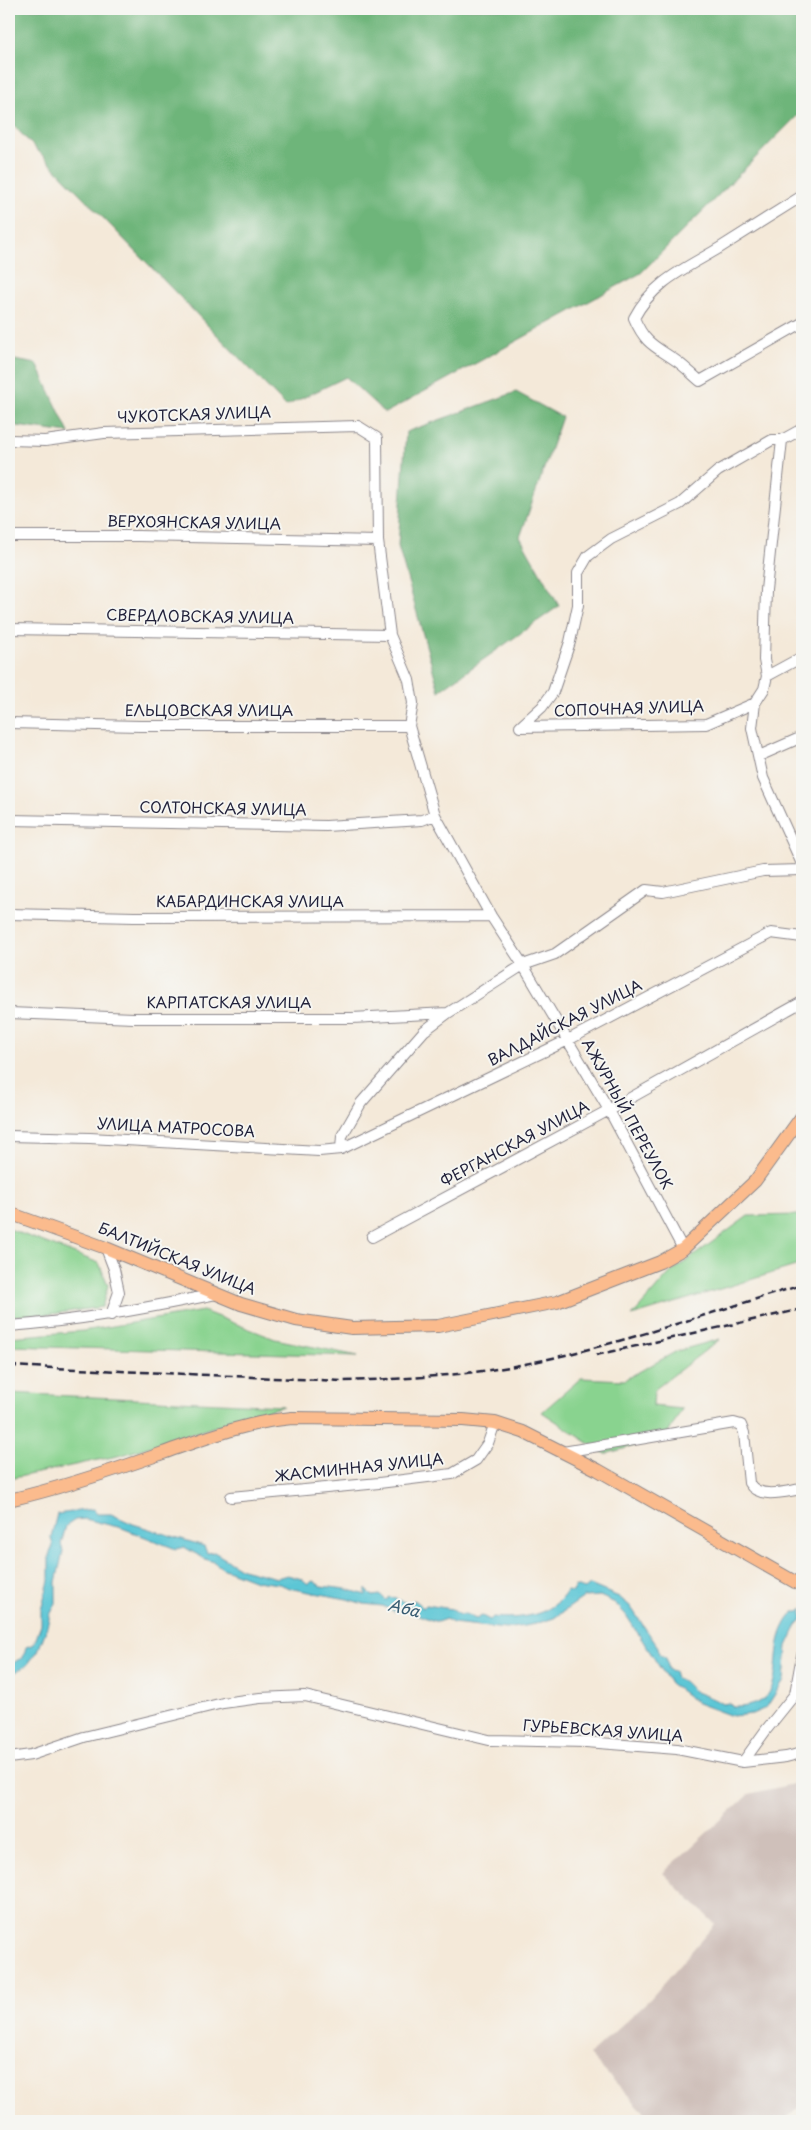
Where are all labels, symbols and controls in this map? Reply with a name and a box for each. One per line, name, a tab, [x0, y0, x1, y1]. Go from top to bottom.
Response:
street label: ЧУКОТСКАЯ УЛИЦА	[117, 399, 271, 428]
street label: ВЕРХОЯНСКАЯ УЛИЦА	[107, 508, 281, 535]
street label: СВЕРДЛОВСКАЯ УЛИЦА	[106, 602, 294, 629]
street label: СОПОЧНАЯ УЛИЦА	[553, 693, 704, 722]
street label: ЕЛЬЦОВСКАЯ УЛИЦА	[125, 698, 293, 721]
street label: СОЛТОНСКАЯ УЛИЦА	[139, 795, 307, 820]
street label: КАБАРДИНСКАЯ УЛИЦА	[156, 889, 344, 912]
street label: ВАЛДАЙСКАЯ УЛИЦА	[483, 973, 646, 1071]
street label: КАРПАТСКАЯ УЛИЦА	[147, 990, 311, 1013]
street label: АЖУРНЫЙ ПЕРЕУЛОК	[577, 1034, 680, 1193]
street label: ФЕРГАНСКАЯ УЛИЦА	[436, 1094, 593, 1192]
street label: УЛИЦА МАТРОСОВА	[97, 1111, 256, 1142]
street label: БАЛТИЙСКАЯ УЛИЦА	[95, 1215, 260, 1300]
street label: ЖАСМИННАЯ УЛИЦА	[273, 1446, 444, 1487]
water label: Аба	[386, 1592, 423, 1622]
street label: ГУРЬЕВСКАЯ УЛИЦА	[522, 1712, 684, 1747]

